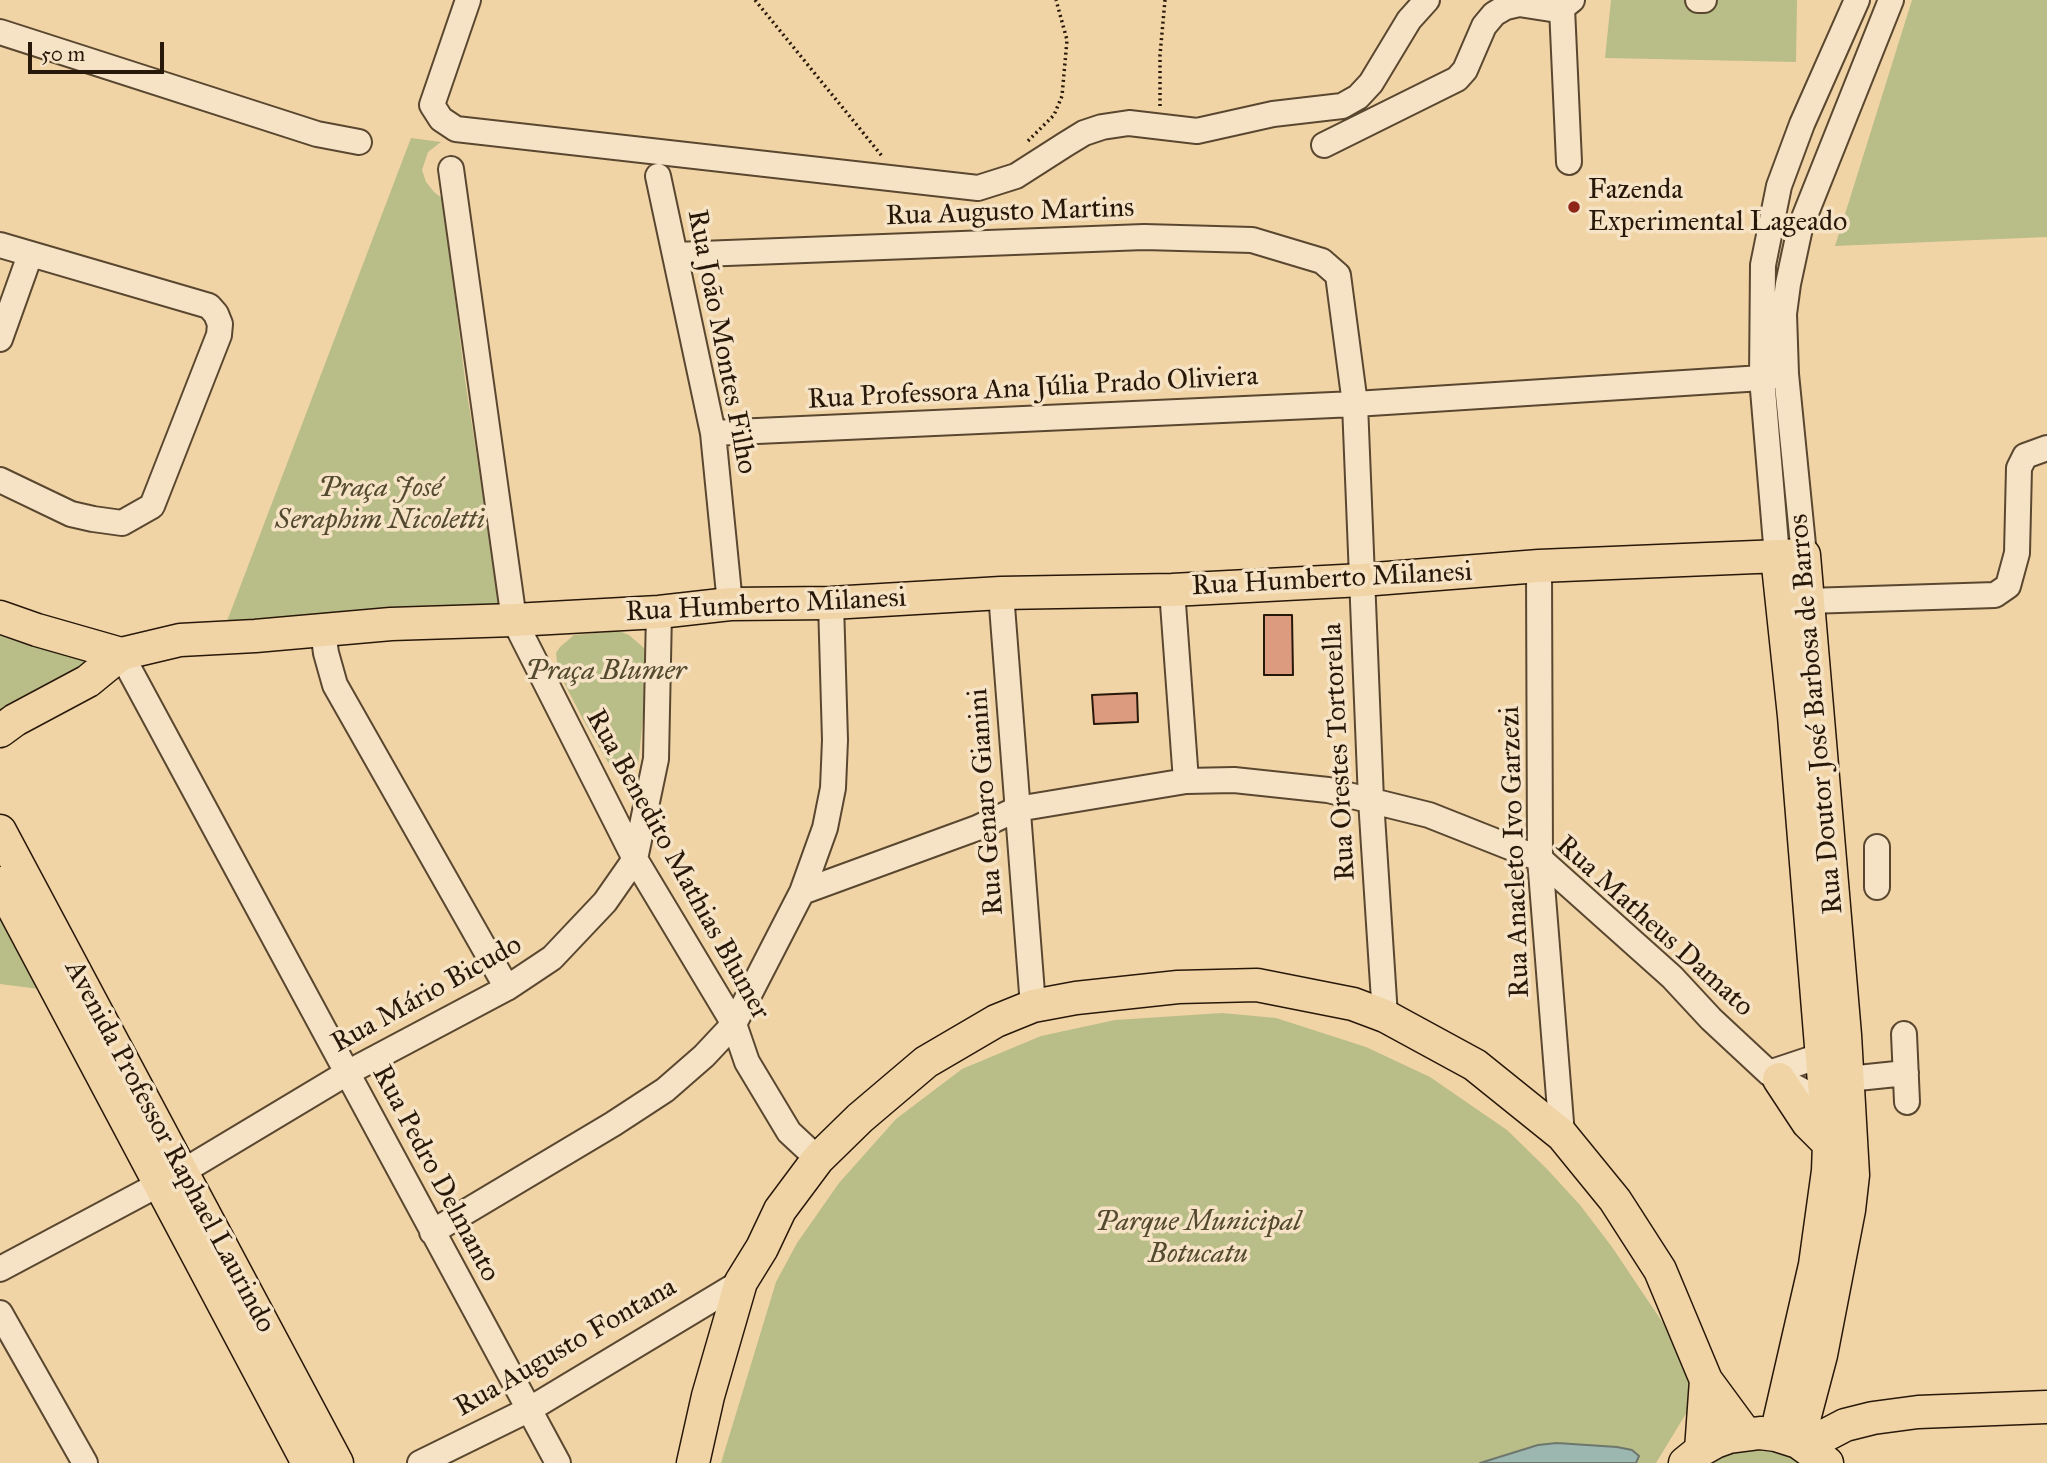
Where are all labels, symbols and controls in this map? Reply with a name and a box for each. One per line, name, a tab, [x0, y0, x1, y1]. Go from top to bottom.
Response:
scale bar	[32, 28, 168, 72]
text: 50 m	[41, 41, 85, 67]
place label: Fazenda Experimental Lageado	[1588, 174, 1847, 240]
street label: Rua Augusto Martins	[885, 192, 1135, 234]
marker: Fazenda Experimental Lageado	[1566, 199, 1582, 215]
street label: Rua João Montes Filho	[679, 207, 763, 477]
street label: Rua Professora Ana Júlia Prado Oliviera	[807, 360, 1259, 418]
park label: Praça José Seraphim Nicoletti	[275, 472, 485, 538]
street label: Rua Doutor José Barbosa de Barros	[1783, 513, 1851, 915]
street label: Rua Humberto Milanesi	[1191, 556, 1473, 604]
street label: Rua Humberto Milanesi	[625, 582, 907, 630]
street label: Rua Orestes Tortorella	[1316, 622, 1364, 882]
park label: Praça Blumer	[526, 655, 686, 689]
street label: Rua Genaro Gianini	[962, 687, 1012, 917]
street label: Rua Benedito Mathias Blumer	[578, 704, 776, 1026]
street label: Rua Anacleto Ivo Garzezi	[1494, 705, 1538, 999]
street label: Rua Matheus Damato	[1548, 829, 1760, 1025]
street label: Rua Mário Bicudo	[326, 929, 528, 1061]
street label: Avenida Professor Raphael Laurindo	[56, 955, 282, 1339]
street label: Rua Pedro Delmanto	[364, 1060, 506, 1288]
park label: Parque Municipal Botucatu	[1095, 1206, 1301, 1272]
street label: Rua Augusto Fontana	[449, 1271, 683, 1425]

